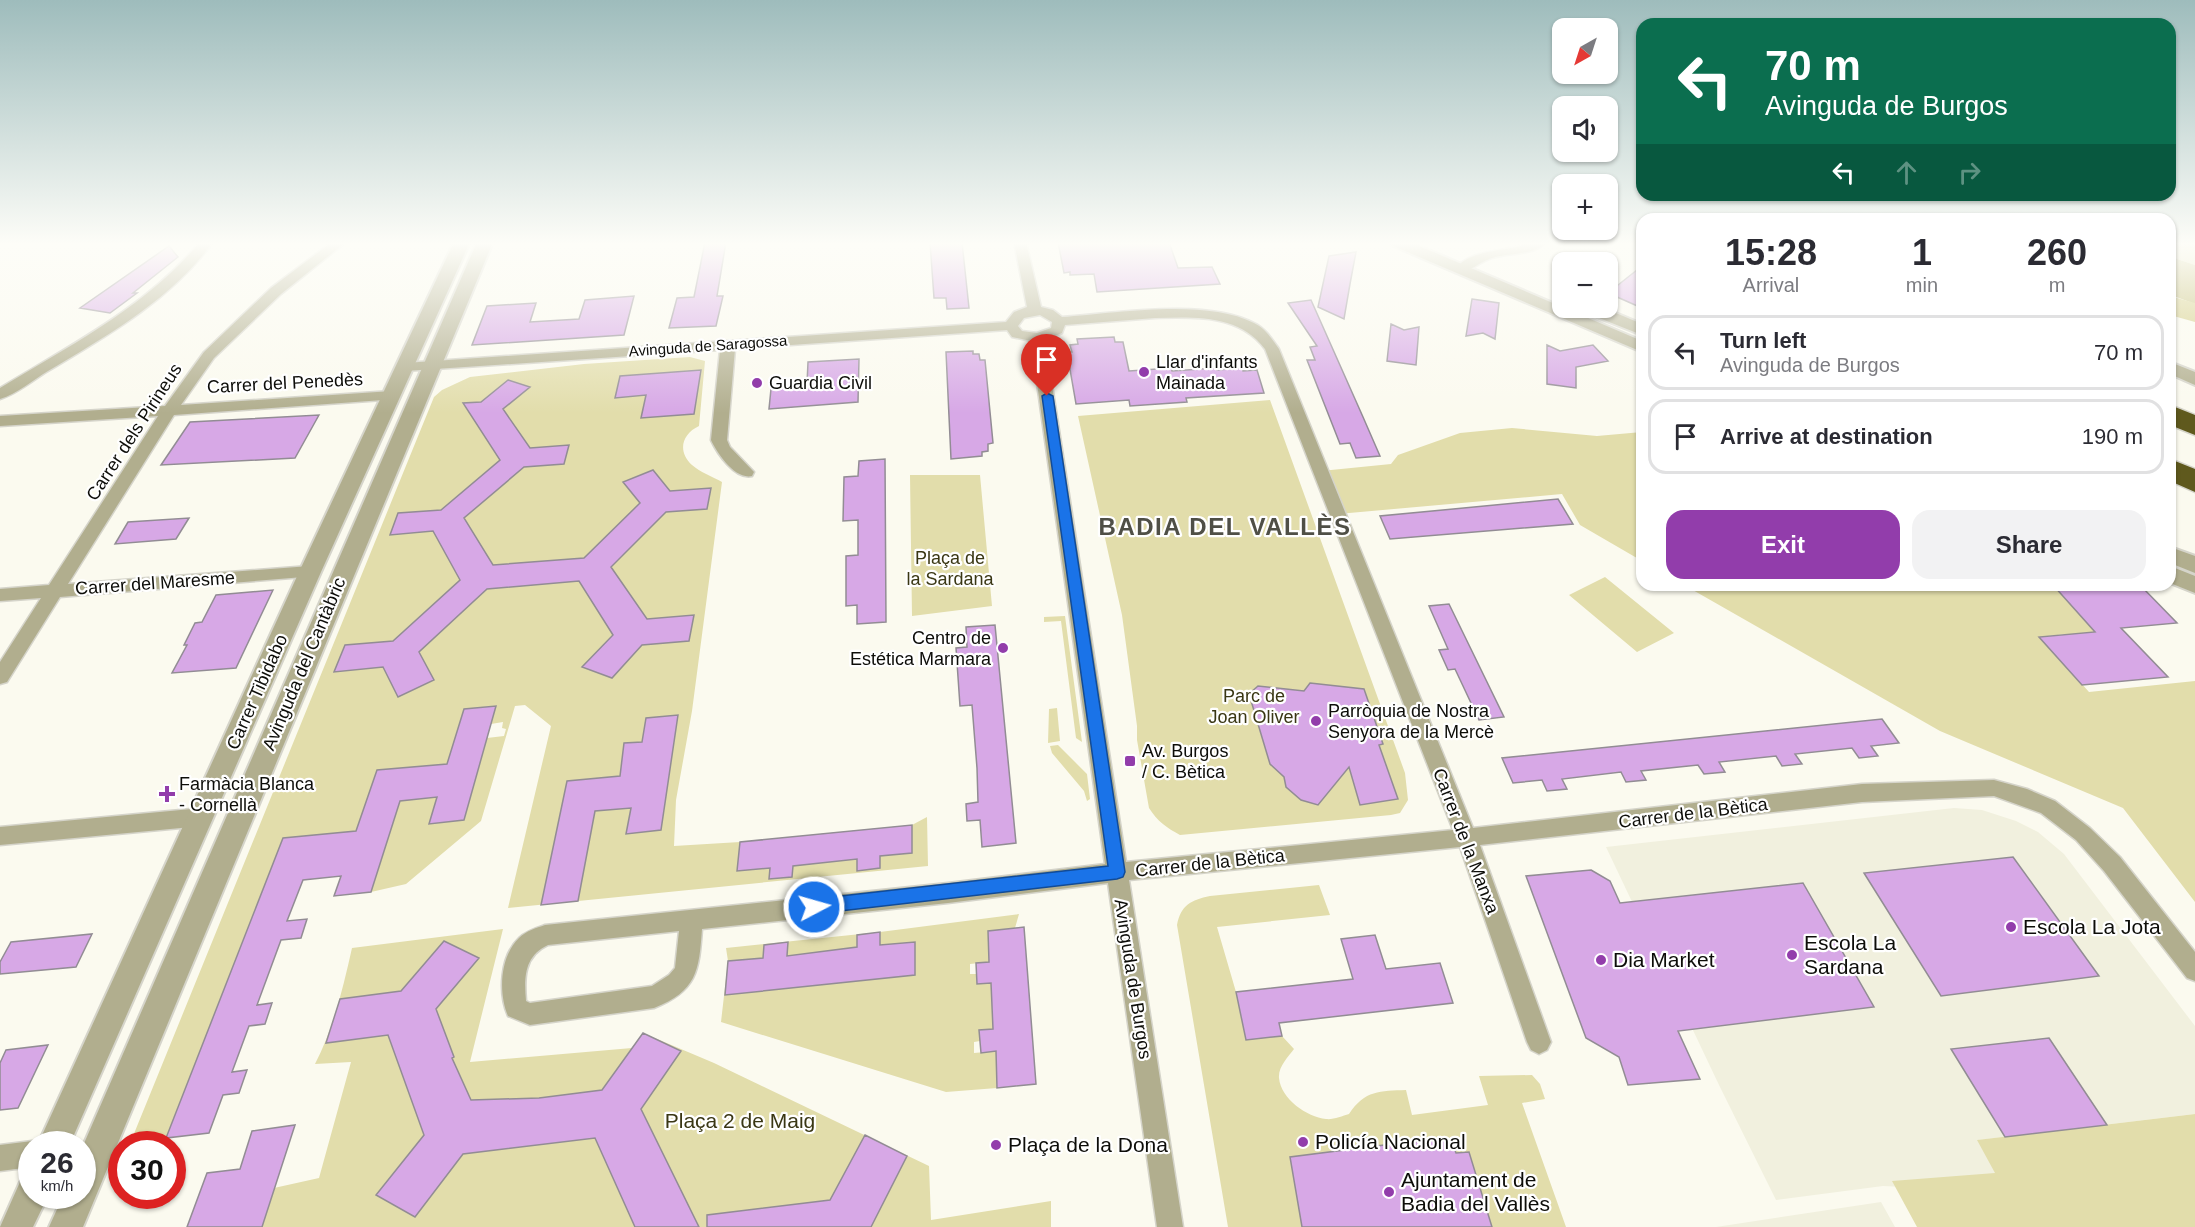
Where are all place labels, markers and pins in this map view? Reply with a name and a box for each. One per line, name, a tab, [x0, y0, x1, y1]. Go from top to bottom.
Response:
pin	[1021, 334, 1072, 396]
place label: Llar d'infants Mainada	[1156, 352, 1258, 393]
marker: Llar d'infants Mainada	[1137, 365, 1151, 379]
place label: Guardia Civil	[769, 373, 872, 393]
marker: Guardia Civil	[750, 376, 764, 390]
place label: Centro de Estética Marmara	[850, 628, 992, 669]
marker: Centro de Estética Marmara	[996, 641, 1010, 655]
place label: Parròquia de Nostra Senyora de la Mercè	[1328, 701, 1494, 742]
marker: Parròquia de Nostra Senyora de la Mercè	[1309, 714, 1323, 728]
place label: Av. Burgos / C. Bètica	[1142, 741, 1228, 782]
marker: Av. Burgos / C. Bètica	[1123, 754, 1137, 768]
place label: Farmàcia Blanca - Cornellà	[179, 774, 315, 815]
marker: Farmàcia Blanca - Cornellà	[160, 787, 174, 801]
place label: Escola La Jota	[2023, 915, 2161, 938]
marker: Escola La Jota	[2004, 920, 2018, 934]
place label: Escola La Sardana	[1804, 931, 1897, 978]
place label: Dia Market	[1613, 948, 1715, 971]
marker: Escola La Sardana	[1785, 948, 1799, 962]
marker: Dia Market	[1594, 953, 1608, 967]
place label: Policía Nacional	[1315, 1130, 1466, 1153]
place label: Plaça de la Dona	[1008, 1133, 1168, 1156]
marker: Policía Nacional	[1296, 1135, 1310, 1149]
marker: Plaça de la Dona	[989, 1138, 1003, 1152]
place label: Ajuntament de Badia del Vallès	[1401, 1168, 1550, 1215]
marker: Ajuntament de Badia del Vallès	[1382, 1185, 1396, 1199]

